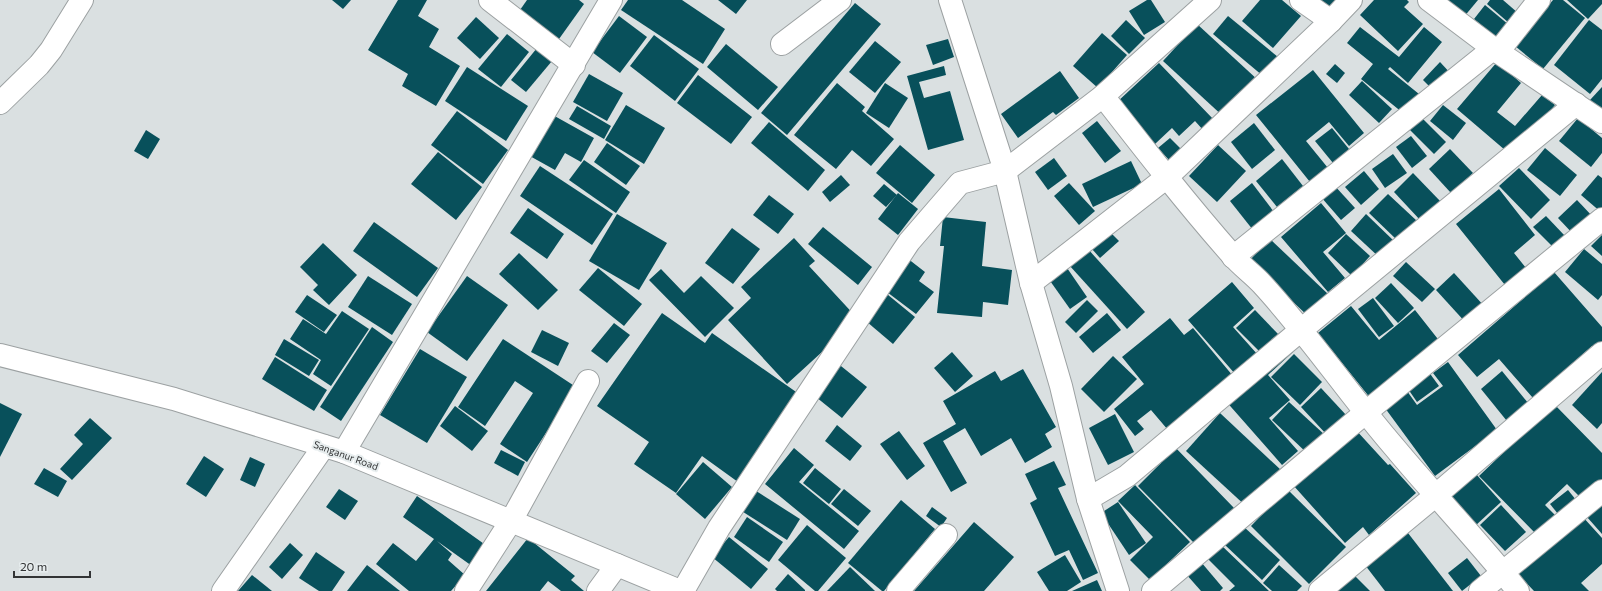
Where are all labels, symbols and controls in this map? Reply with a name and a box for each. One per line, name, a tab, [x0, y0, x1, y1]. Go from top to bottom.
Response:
street label: Sanganur Road	[312, 438, 380, 472]
scale bar	[14, 553, 90, 579]
text: 20 m	[20, 559, 47, 573]

